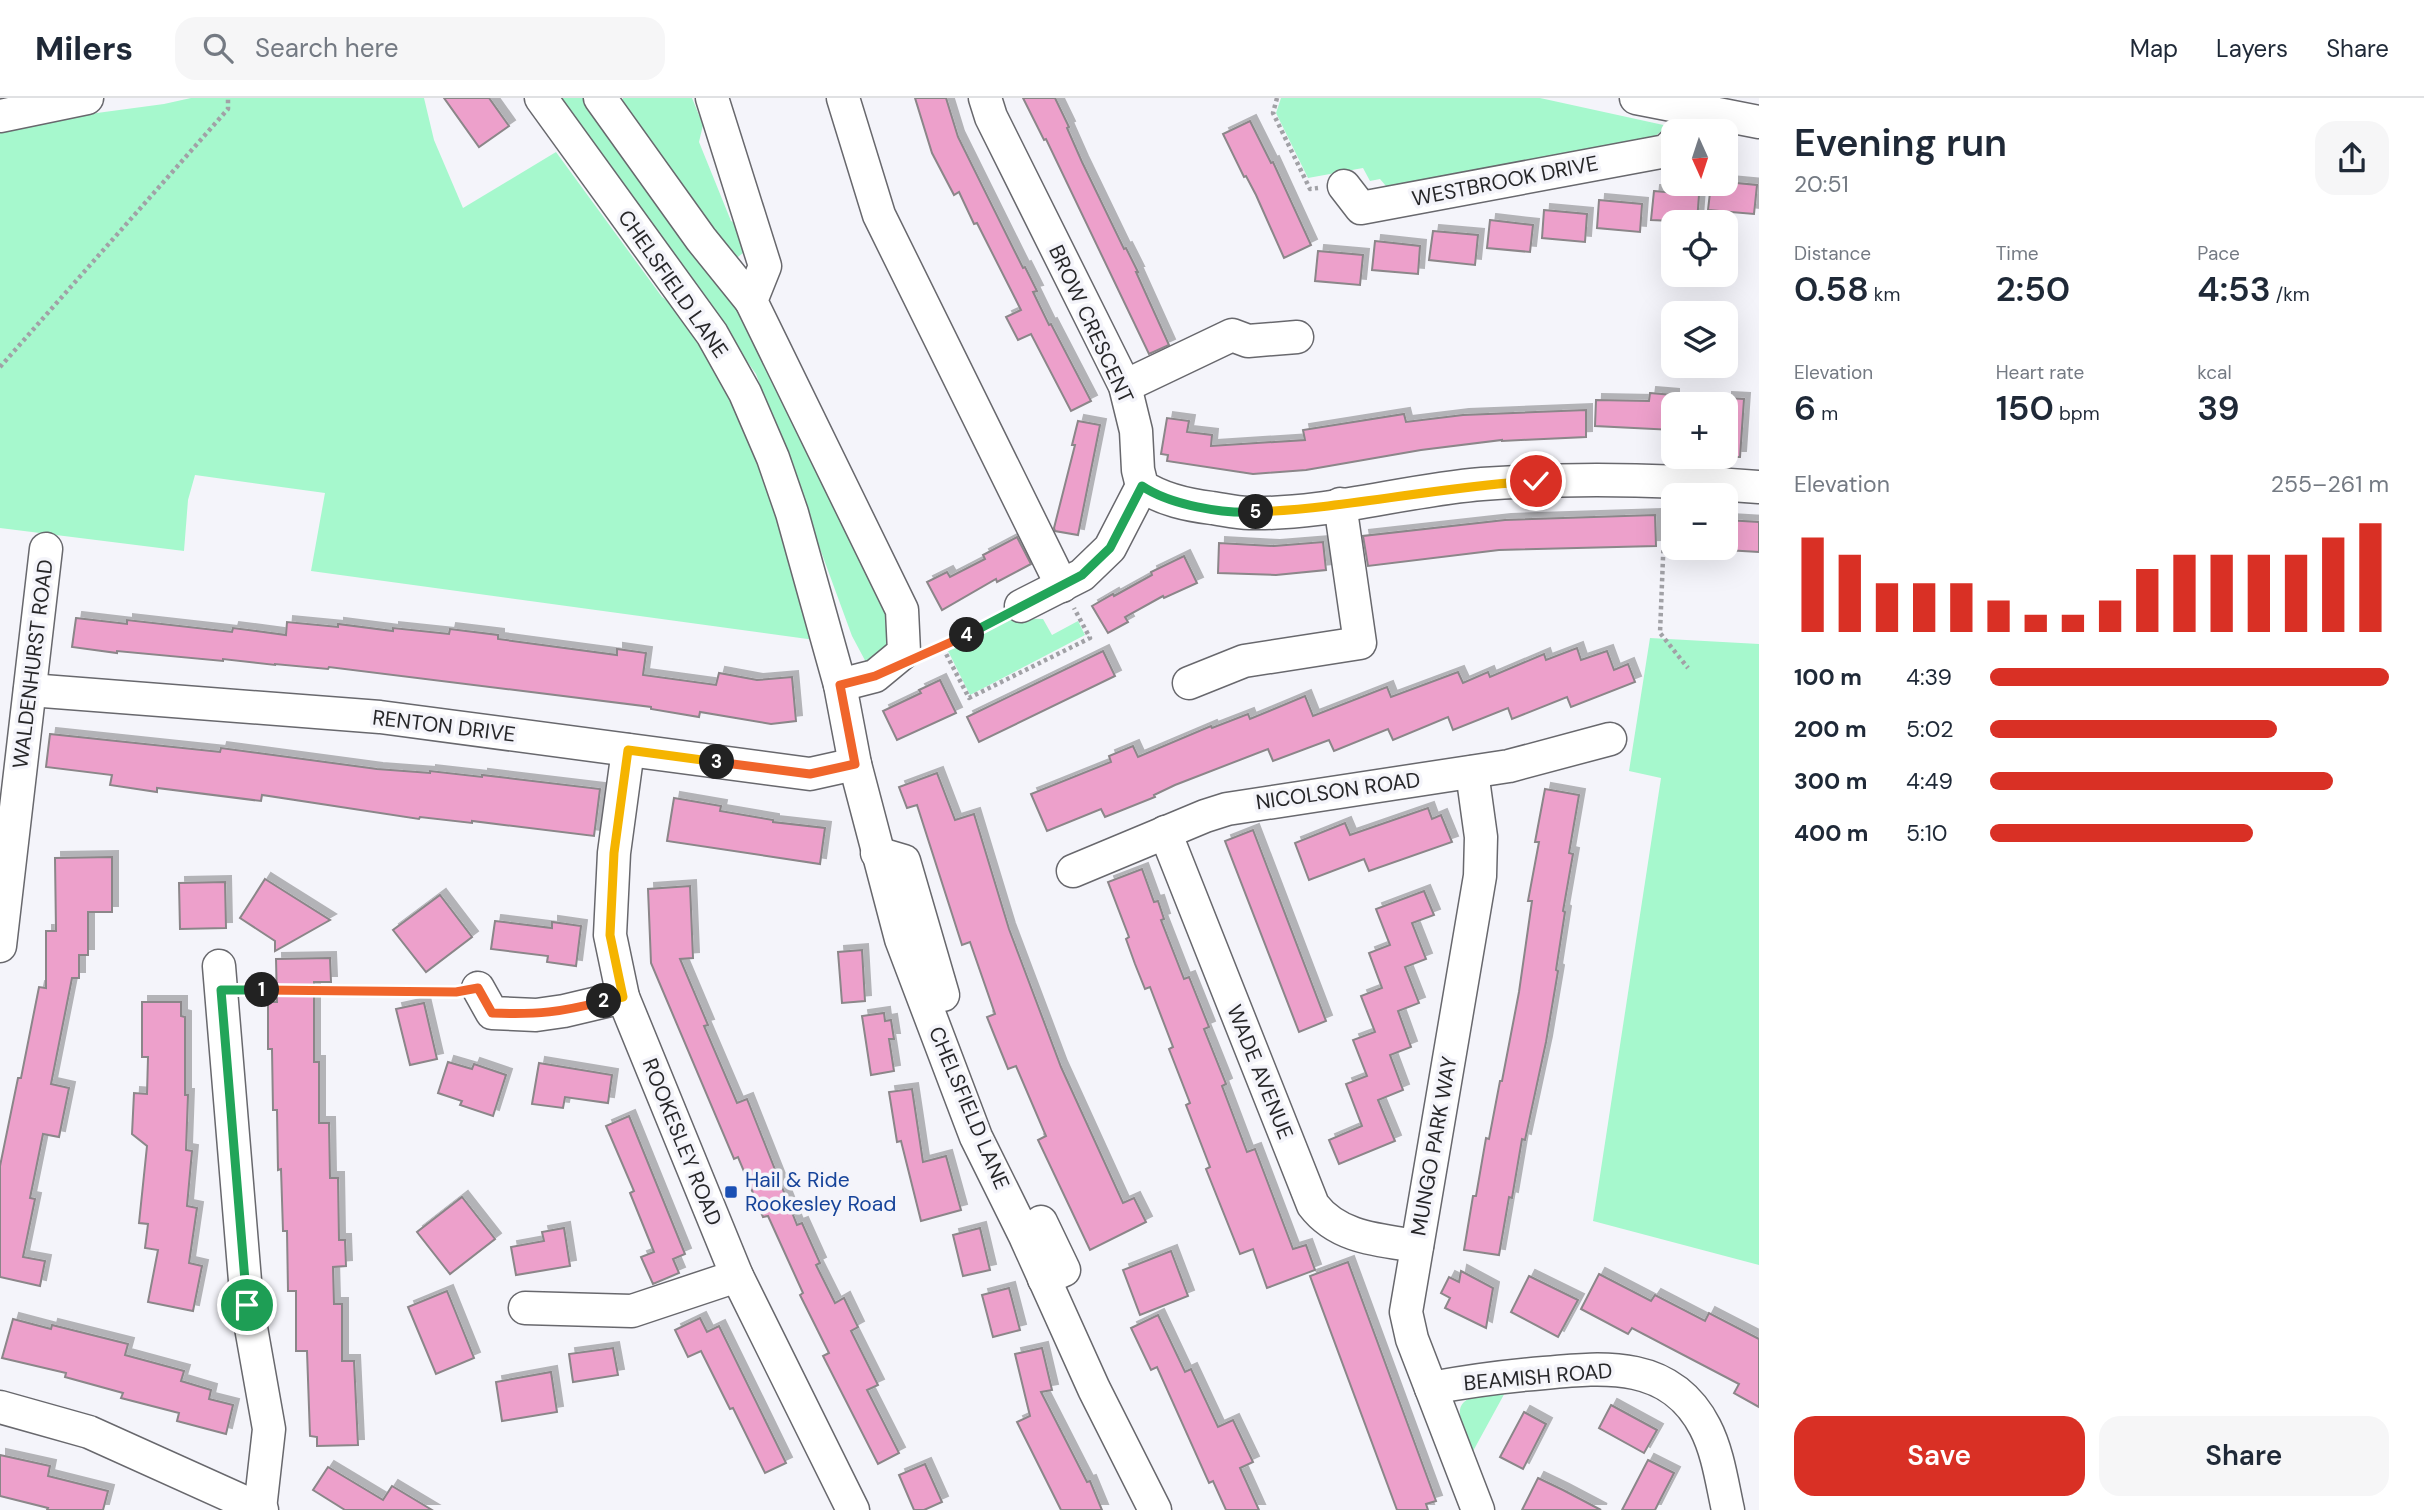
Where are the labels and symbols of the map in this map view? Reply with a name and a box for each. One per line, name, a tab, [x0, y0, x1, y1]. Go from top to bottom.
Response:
north arrow	[1661, 119, 1738, 196]
street label: WESTBROOK DRIVE	[1410, 149, 1600, 213]
street label: CHELSFIELD LANE	[612, 205, 734, 363]
street label: BROW CRESCENT	[1042, 240, 1140, 408]
pin	[1506, 451, 1566, 511]
pin: 5	[1238, 494, 1274, 530]
street label: WALDENHURST ROAD	[6, 558, 60, 770]
pin: 4	[950, 618, 984, 652]
street label: RENTON DRIVE	[371, 703, 517, 749]
pin: 3	[700, 744, 734, 780]
street label: NICOLSON ROAD	[1254, 766, 1422, 816]
pin: 1	[244, 972, 280, 1008]
pin: 2	[586, 984, 622, 1018]
street label: WADE AVENUE	[1220, 1001, 1300, 1143]
street label: CHELSFIELD LANE	[922, 1022, 1016, 1194]
street label: ROOKESLEY ROAD	[636, 1054, 728, 1230]
street label: MUNGO PARK WAY	[1404, 1054, 1464, 1238]
place label: Hail & Ride Rookesley Road	[745, 1166, 896, 1218]
marker: Hail & Ride Rookesley Road	[723, 1184, 739, 1200]
pin	[217, 1275, 277, 1335]
street label: BEAMISH ROAD	[1462, 1357, 1614, 1397]

